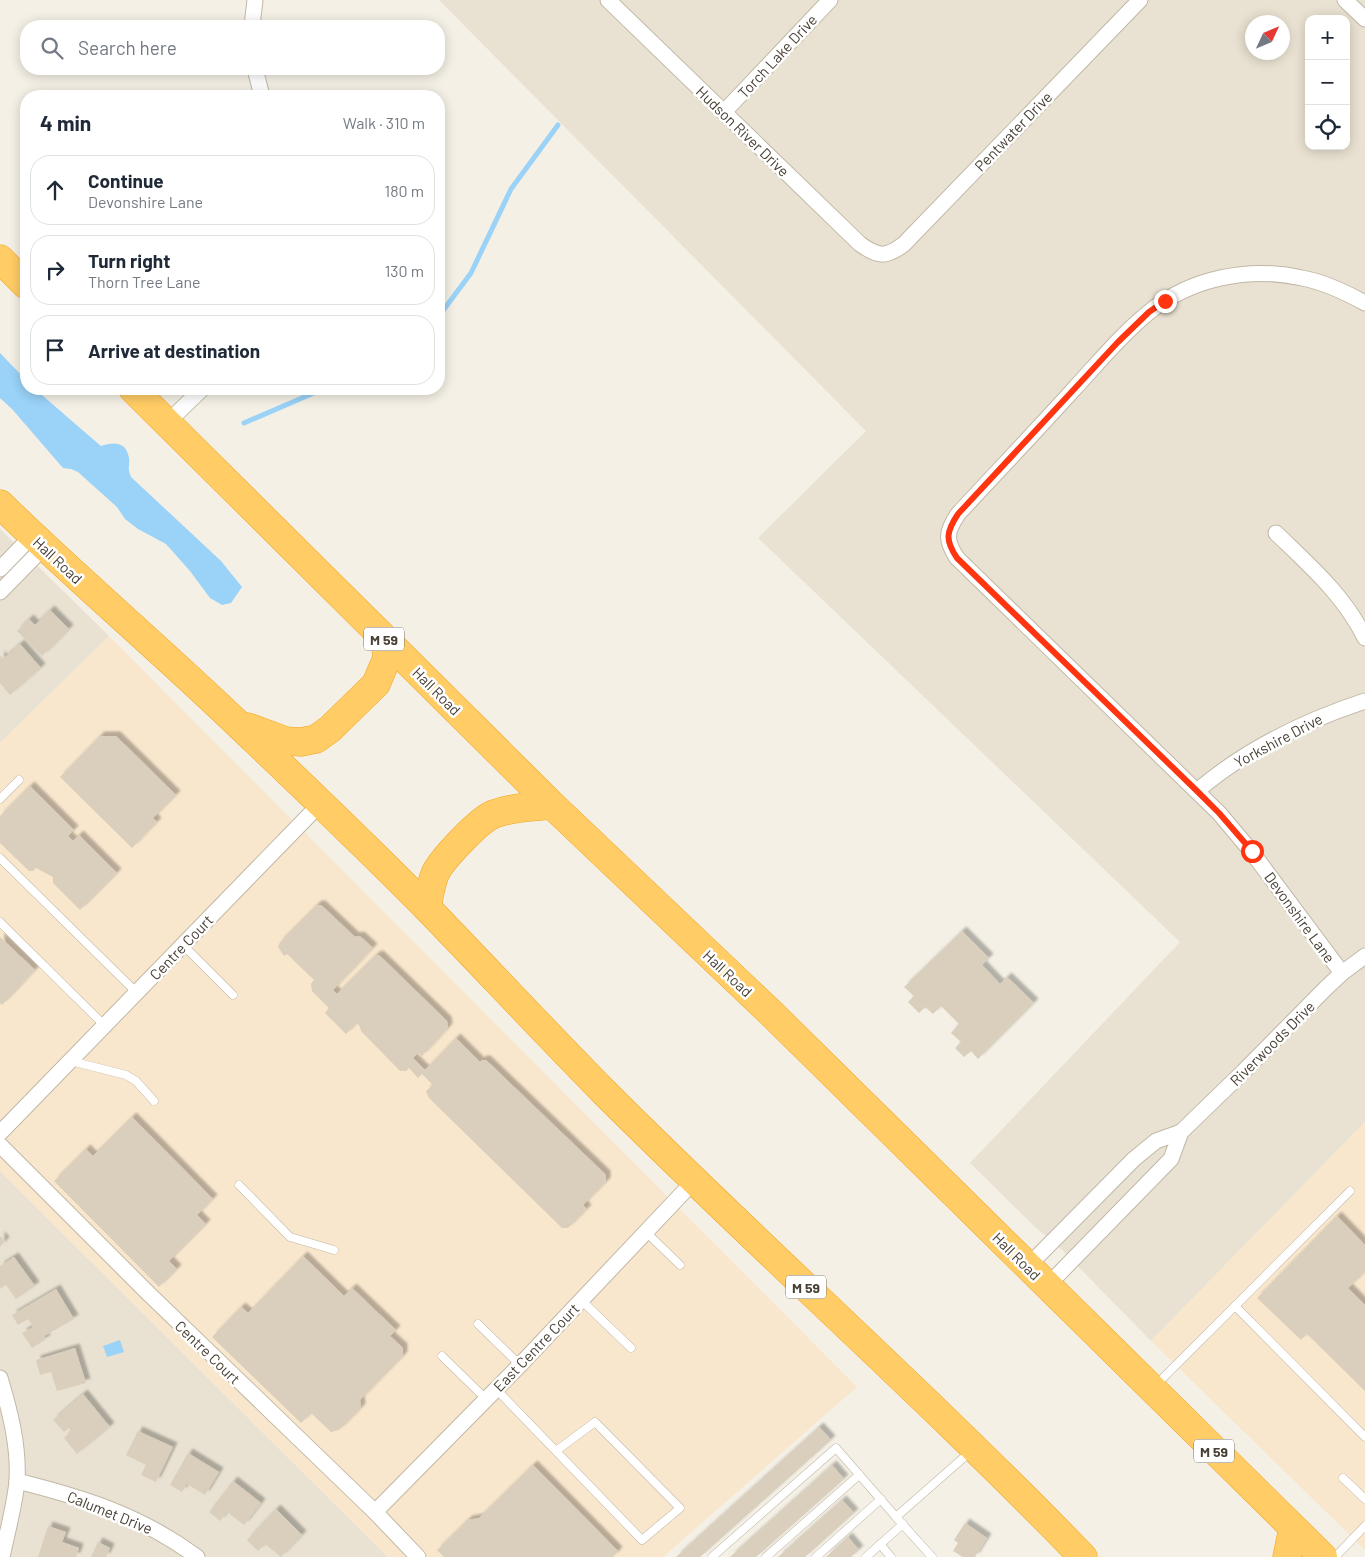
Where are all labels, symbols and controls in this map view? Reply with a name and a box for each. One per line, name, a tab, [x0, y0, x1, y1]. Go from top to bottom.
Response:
street label: Torch Lake Drive	[734, 10, 820, 102]
north arrow	[1245, 15, 1290, 60]
map controls	[1305, 15, 1350, 150]
button: +	[1305, 15, 1350, 60]
search box	[20, 20, 445, 75]
icon: search	[38, 34, 66, 62]
text: Search here	[78, 36, 177, 59]
button: −	[1305, 60, 1350, 105]
street label: Hudson River Drive	[693, 82, 793, 180]
street label: Pentwater Drive	[971, 88, 1055, 174]
button: locate	[1305, 105, 1350, 150]
text: 4 min	[40, 110, 91, 135]
text: Walk · 310 m	[343, 113, 425, 132]
text: Continue	[88, 169, 164, 192]
icon: ahead	[41, 176, 69, 204]
text: 180 m	[385, 181, 424, 200]
text: Devonshire Lane	[88, 192, 203, 211]
text: Turn right	[88, 249, 170, 272]
icon: right	[41, 256, 69, 284]
text: 130 m	[385, 261, 424, 280]
text: Thorn Tree Lane	[88, 272, 201, 291]
route end	[1154, 290, 1177, 313]
icon: arrive	[41, 336, 69, 364]
text: Arrive at destination	[88, 339, 260, 362]
street label: Hall Road	[30, 533, 86, 587]
road number: M 59	[364, 628, 404, 650]
street label: Hall Road	[409, 663, 465, 719]
street label: Yorkshire Drive	[1231, 709, 1325, 771]
route start	[1241, 840, 1264, 863]
street label: Devonshire Lane	[1261, 868, 1339, 966]
street label: Centre Court	[146, 911, 216, 983]
street label: Hall Road	[700, 946, 756, 1000]
street label: Riverwoods Drive	[1226, 997, 1318, 1089]
street label: Hall Road	[989, 1228, 1045, 1284]
road number: M 59	[786, 1275, 826, 1298]
street label: East Centre Court	[489, 1299, 583, 1395]
street label: Centre Court	[172, 1317, 244, 1387]
road number: M 59	[1194, 1440, 1234, 1462]
street label: Calumet Drive	[65, 1487, 155, 1537]

